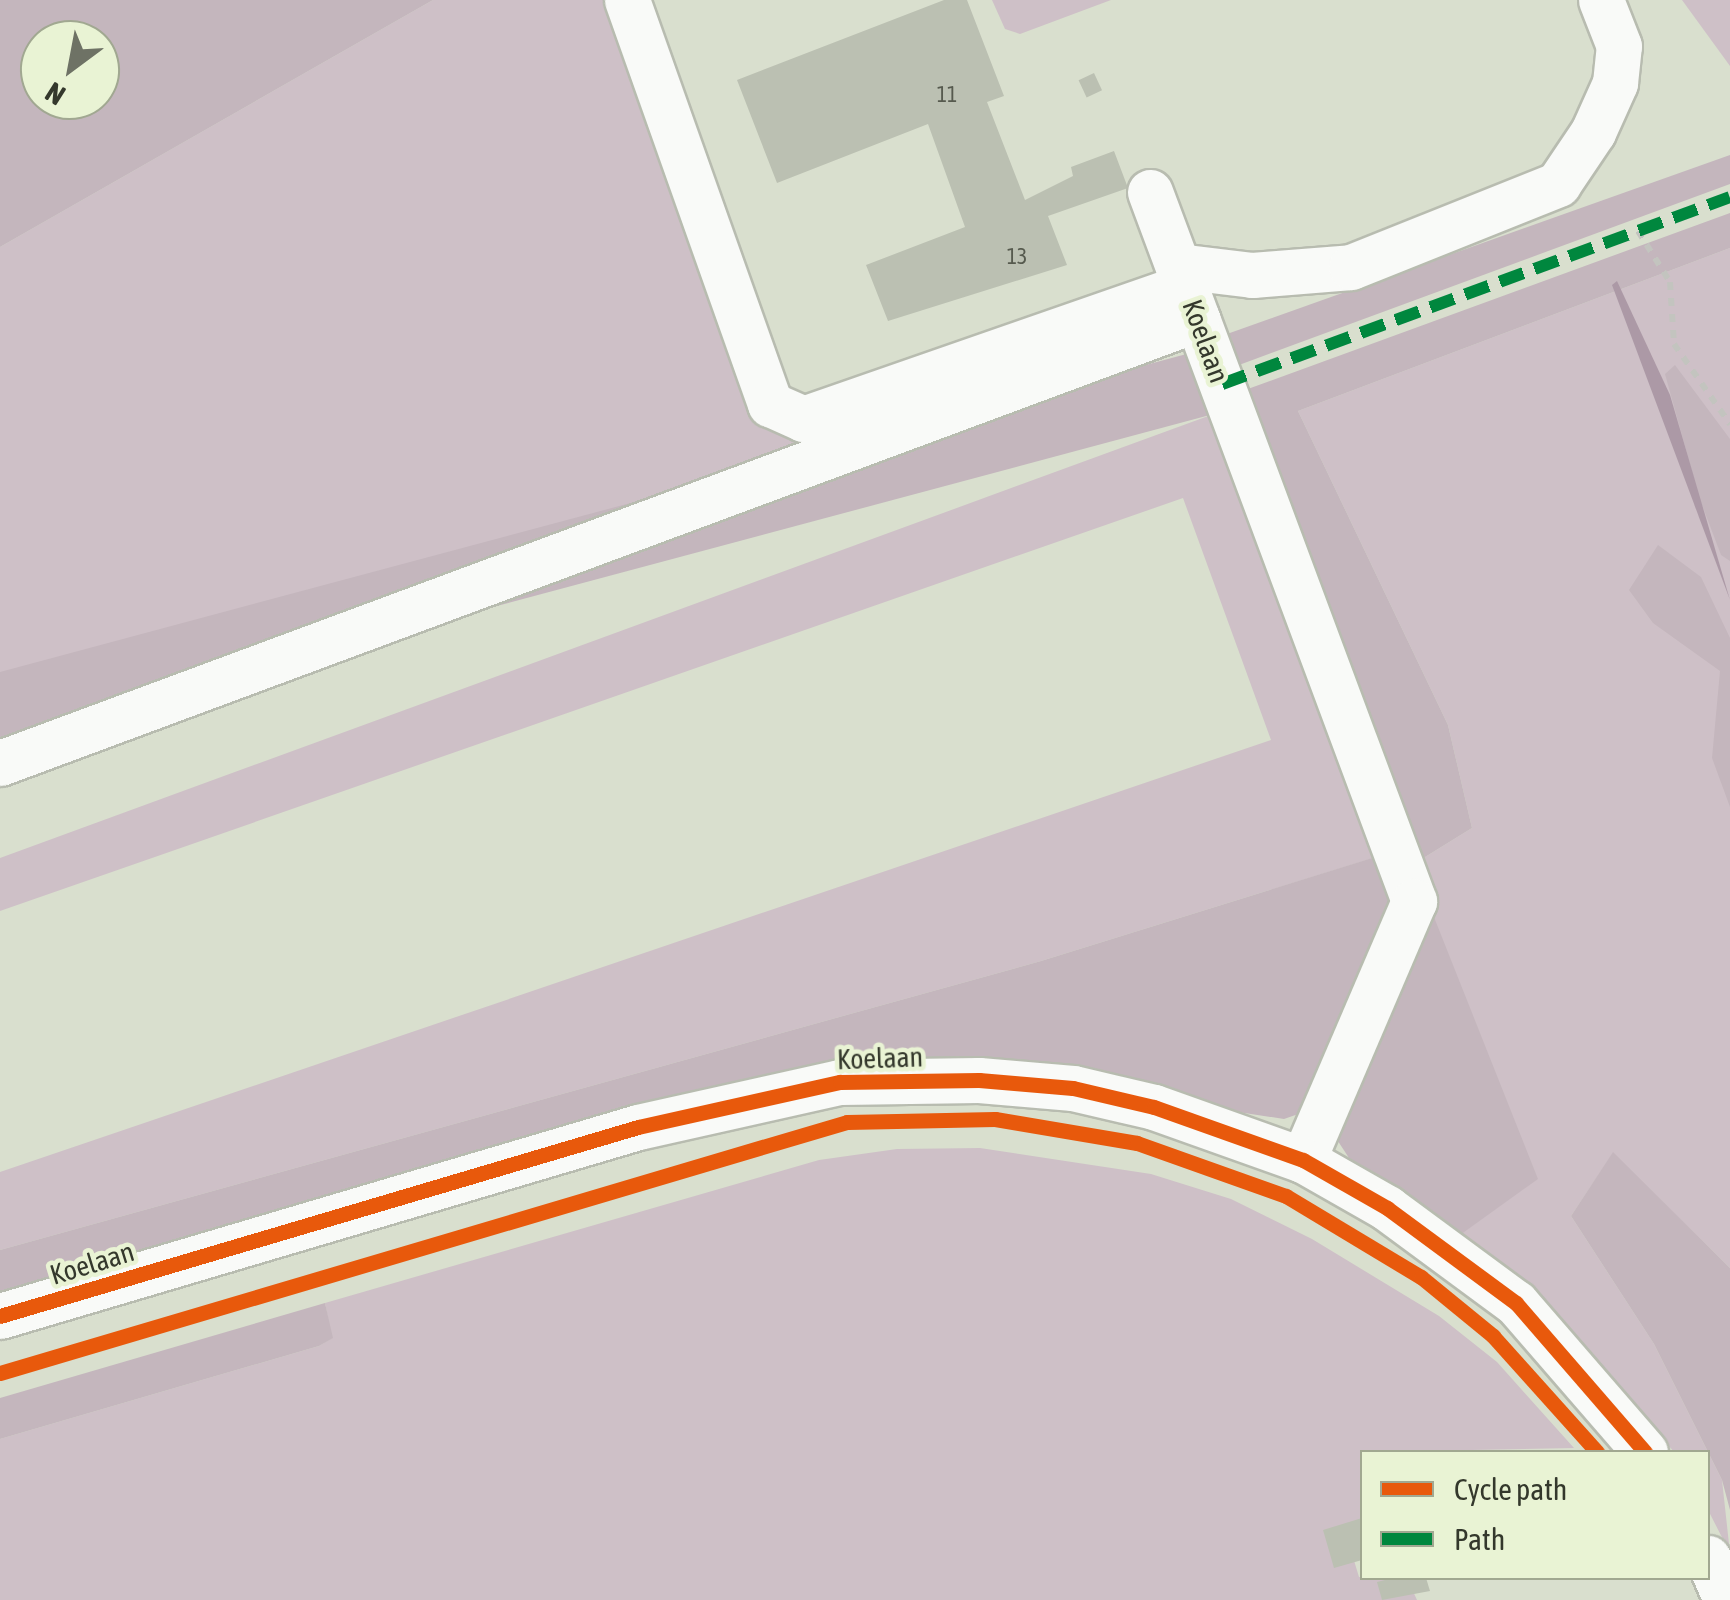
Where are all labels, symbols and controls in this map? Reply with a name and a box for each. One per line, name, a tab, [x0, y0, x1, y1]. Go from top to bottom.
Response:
north arrow	[20, 20, 120, 120]
text: N	[40, 76, 71, 112]
house number: 11	[937, 82, 957, 108]
house number: 13	[1007, 244, 1027, 270]
street label: Koelaan	[1175, 295, 1237, 387]
street label: Koelaan	[836, 1040, 924, 1076]
street label: Koelaan	[46, 1234, 138, 1292]
legend	[1360, 1450, 1710, 1580]
text: Cycle path	[1454, 1472, 1567, 1506]
text: Path	[1454, 1522, 1505, 1556]

